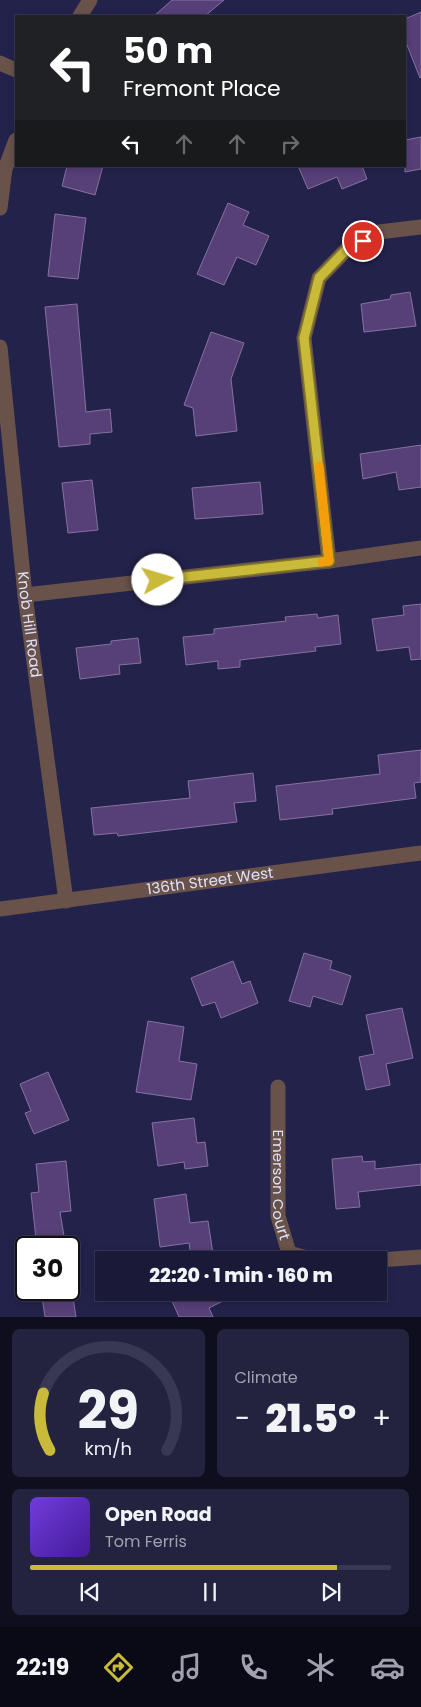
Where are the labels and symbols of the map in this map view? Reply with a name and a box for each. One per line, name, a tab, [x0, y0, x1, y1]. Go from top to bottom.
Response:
pin	[342, 220, 384, 262]
position arrow	[131, 553, 183, 605]
street label: Knob Hill Road	[13, 570, 47, 679]
street label: 136th Street West	[145, 862, 275, 899]
street label: Emerson Court	[268, 1129, 296, 1242]
speed limit sign: 30	[15, 1236, 80, 1301]

